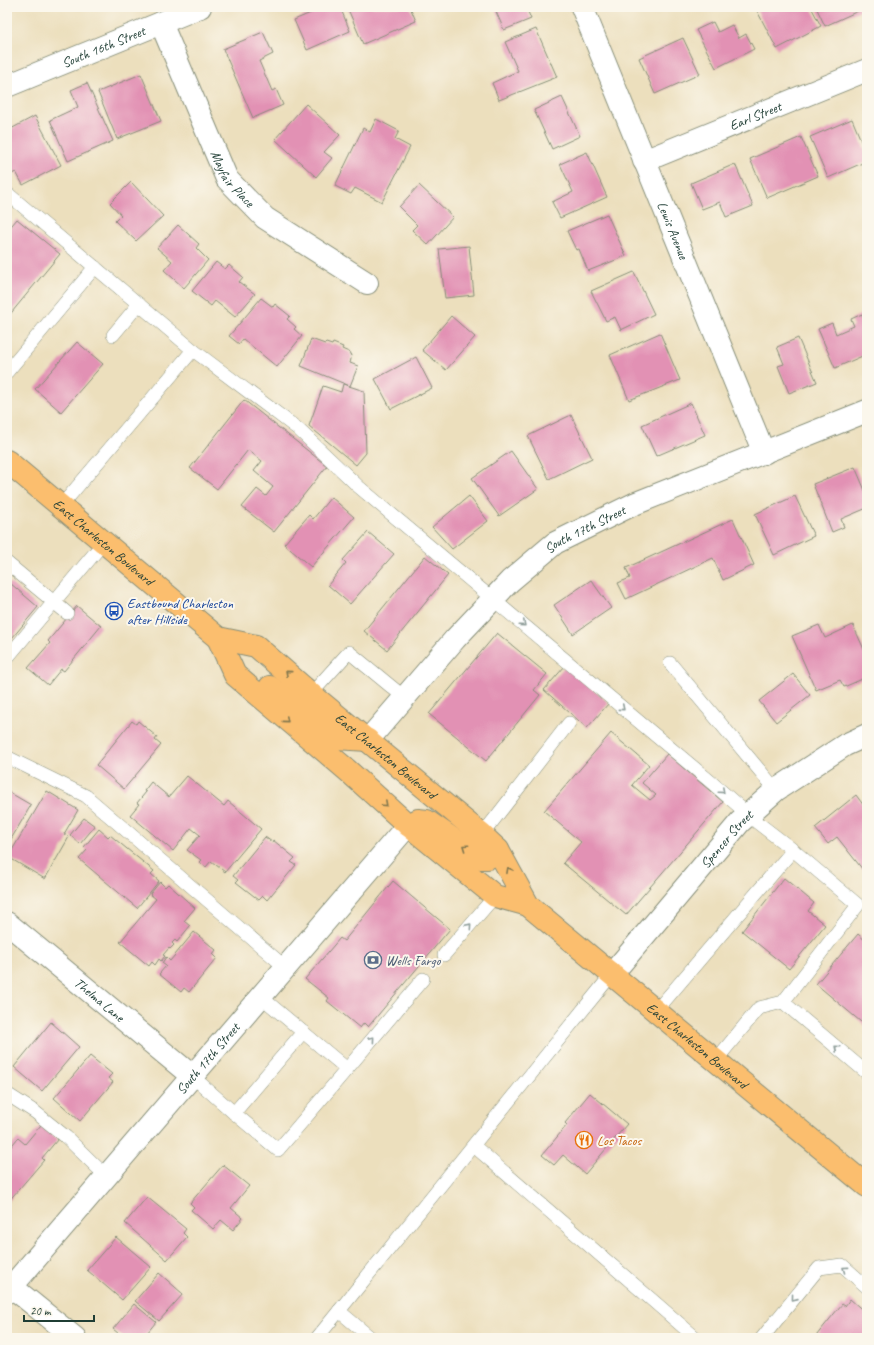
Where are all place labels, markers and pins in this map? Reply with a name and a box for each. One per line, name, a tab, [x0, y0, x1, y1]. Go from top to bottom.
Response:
place label: Eastbound Charleston after Hillside	[127, 595, 234, 628]
bus stop icon: Eastbound Charleston after Hillside	[104, 601, 124, 621]
bank icon: Wells Fargo	[363, 950, 383, 970]
place label: Wells Fargo	[386, 952, 442, 969]
restaurant icon: Los Tacos	[574, 1130, 594, 1150]
place label: Los Tacos	[597, 1132, 642, 1149]

